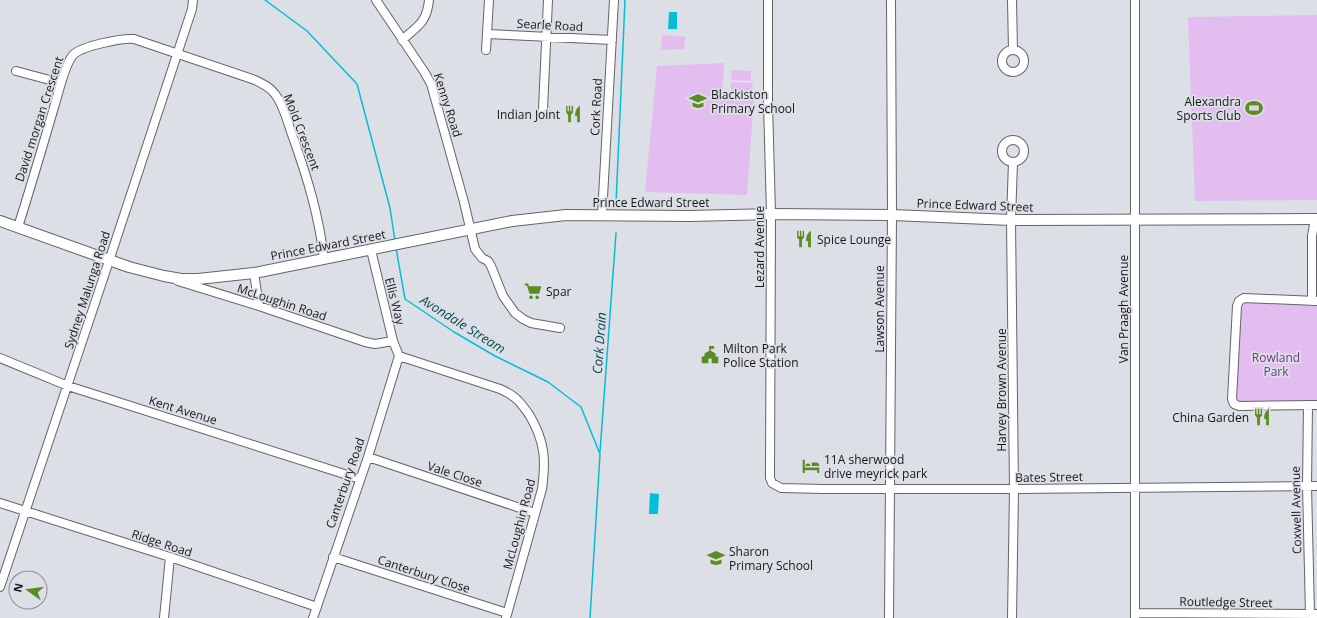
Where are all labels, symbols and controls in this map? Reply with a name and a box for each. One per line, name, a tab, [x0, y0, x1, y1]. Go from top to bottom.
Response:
street label: Searle Road	[516, 15, 584, 35]
street label: David morgan Crescent	[11, 54, 67, 184]
street label: Kenny Road	[430, 71, 466, 139]
street label: Cork Road	[586, 78, 606, 136]
place label: Blackiston Primary School	[711, 86, 795, 117]
street label: Mold Crescent	[280, 91, 324, 173]
school or university icon: Blackiston Primary School	[688, 91, 708, 111]
place label: Alexandra Sports Club	[1177, 93, 1241, 124]
sports icon: Alexandra Sports Club	[1244, 98, 1264, 118]
restaurant icon: Indian Joint	[563, 104, 583, 124]
place label: Indian Joint	[497, 106, 560, 123]
street label: Prince Edward Street	[593, 194, 709, 211]
street label: Prince Edward Street	[916, 194, 1034, 216]
street label: Lezard Avenue	[751, 206, 768, 288]
street label: Prince Edward Street	[269, 225, 387, 265]
street label: Sydney Malunga Road	[60, 229, 114, 351]
restaurant icon: Spice Lounge	[794, 229, 814, 249]
place label: Spice Lounge	[817, 231, 891, 248]
street label: Van Praagh Avenue	[1115, 254, 1132, 363]
street label: Lawson Avenue	[871, 265, 888, 353]
street label: Ellis Way	[381, 275, 409, 327]
street label: McLoughin Road	[235, 279, 329, 325]
supermarket icon: Spar	[523, 281, 543, 301]
place label: Spar	[546, 283, 572, 300]
water label: Avondale Stream	[416, 290, 509, 357]
water label: Cork Drain	[588, 312, 610, 374]
street label: Harvey Brown Avenue	[993, 328, 1010, 452]
place label: Milton Park Police Station	[723, 340, 799, 371]
public building icon: Milton Park Police Station	[700, 345, 720, 365]
park label: Rowland Park	[1252, 349, 1300, 380]
street label: Kent Avenue	[147, 392, 219, 429]
restaurant icon: China Garden	[1252, 407, 1272, 427]
place label: China Garden	[1172, 409, 1249, 426]
street label: Canterbury Road	[322, 435, 368, 531]
place label: 11A sherwood drive meyrick park	[824, 451, 928, 482]
hotel icon: 11A sherwood drive meyrick park	[801, 456, 821, 476]
street label: Vale Close	[425, 457, 485, 491]
street label: Coxwell Avenue	[1287, 466, 1305, 554]
street label: Bates Street	[1015, 468, 1083, 486]
street label: McLoughin Road	[499, 477, 539, 571]
street label: Ridge Road	[130, 525, 194, 561]
place label: Sharon Primary School	[729, 543, 813, 574]
school or university icon: Sharon Primary School	[706, 548, 726, 568]
street label: Canterbury Close	[375, 551, 473, 597]
north arrow	[8, 570, 48, 610]
text: N	[9, 581, 26, 594]
street label: Routledge Street	[1179, 593, 1273, 611]

